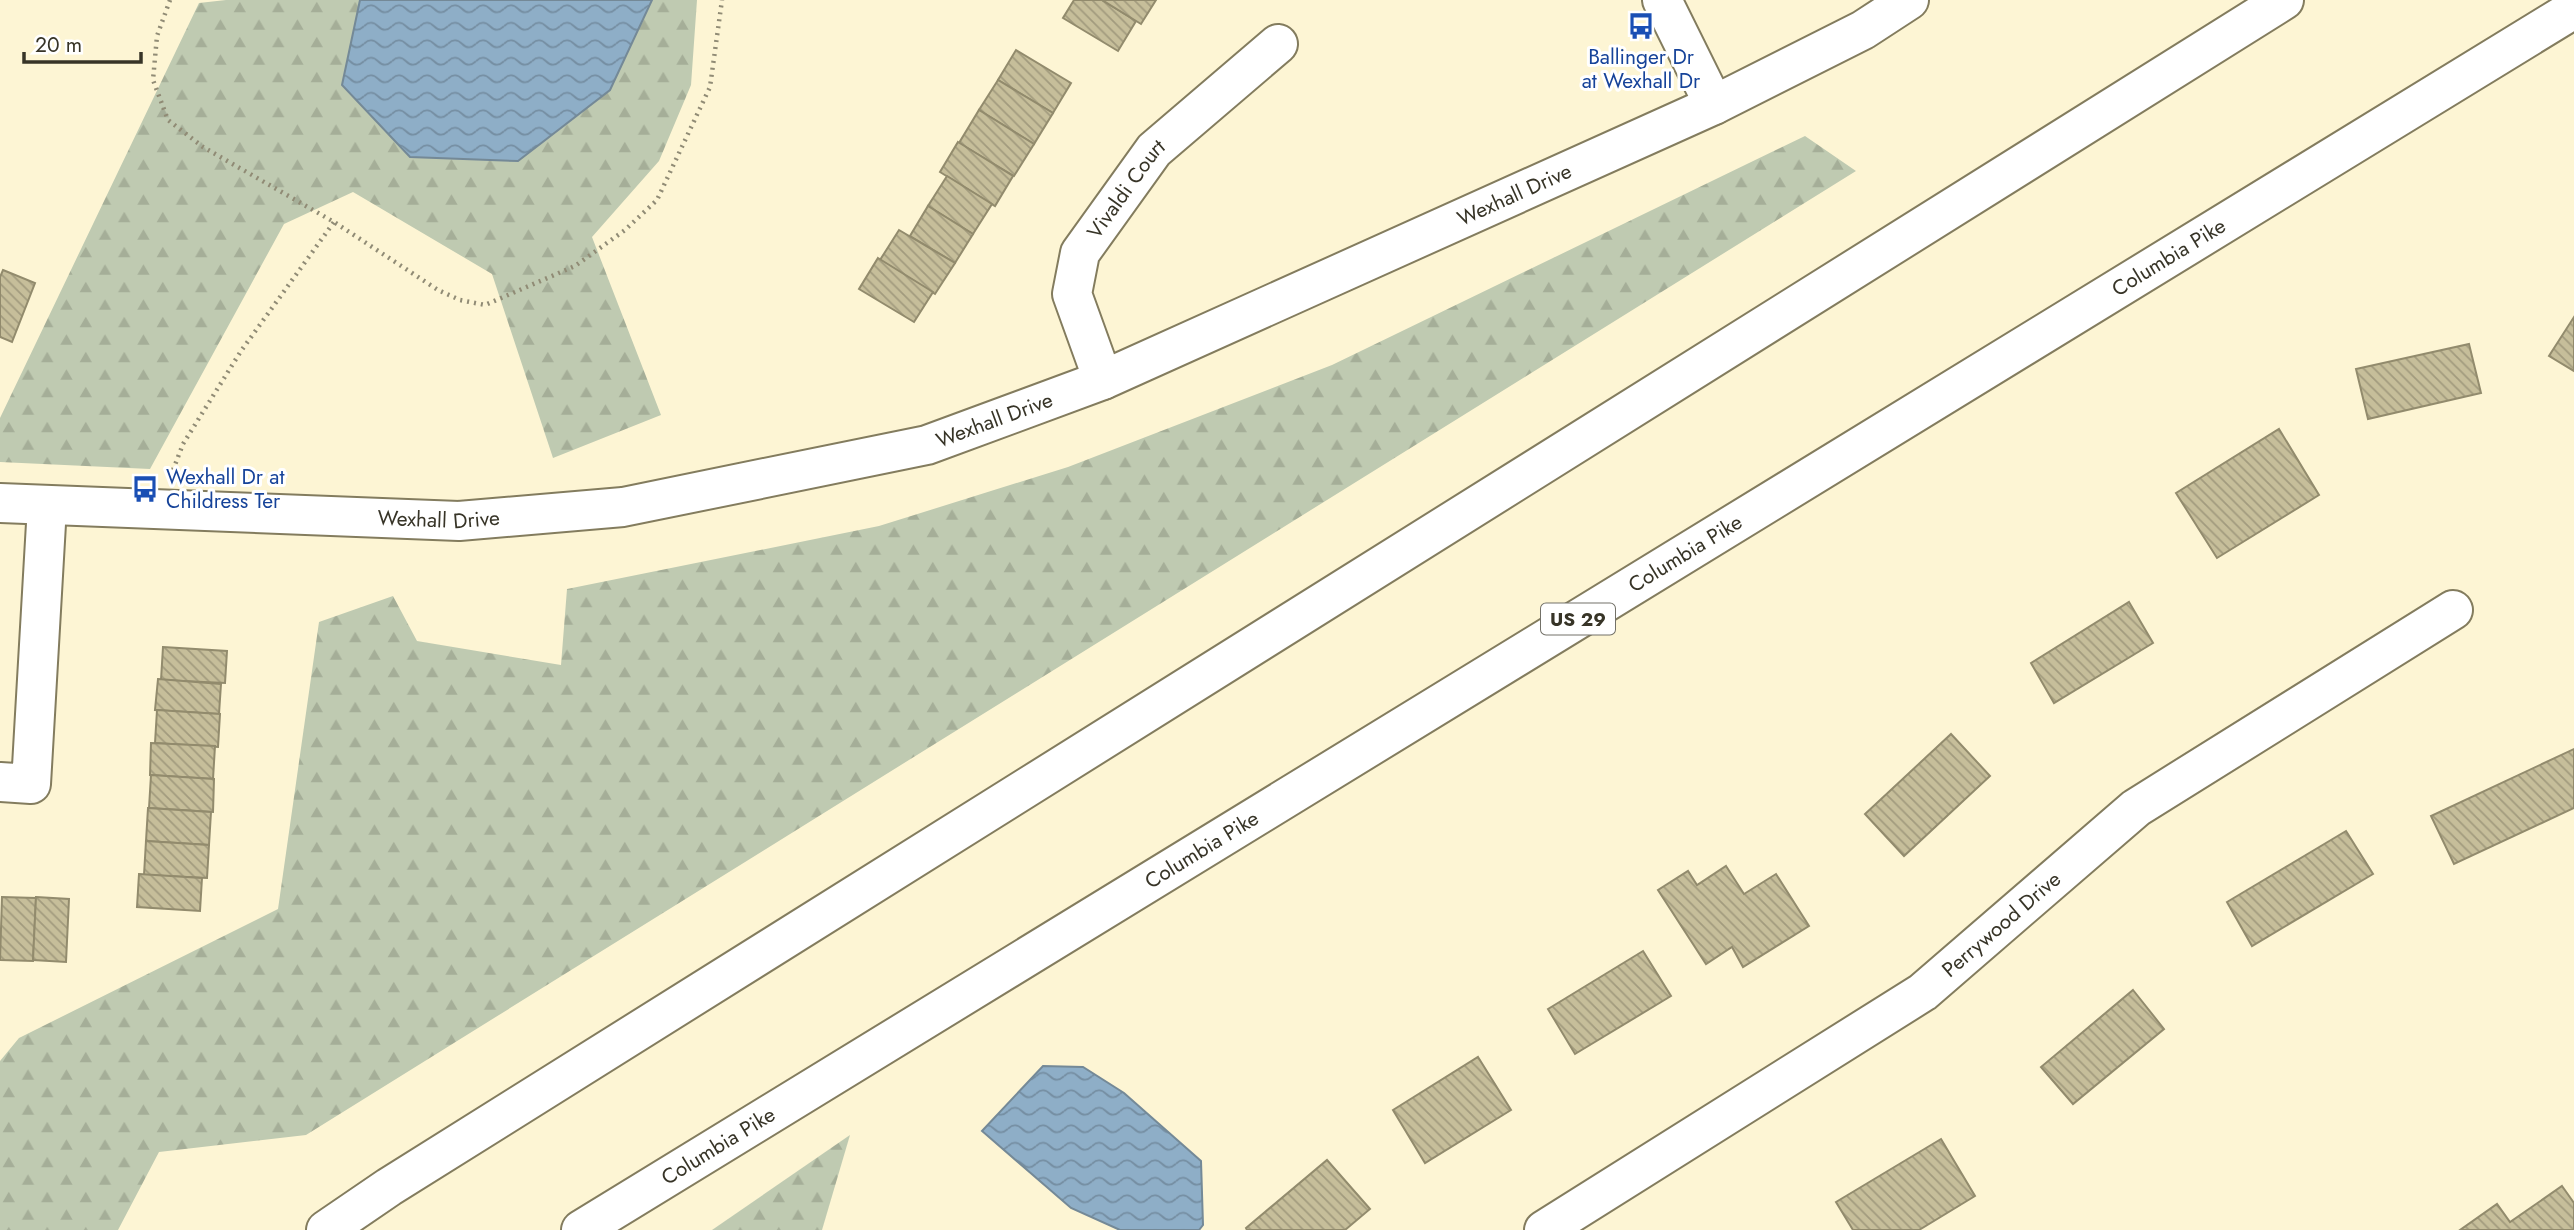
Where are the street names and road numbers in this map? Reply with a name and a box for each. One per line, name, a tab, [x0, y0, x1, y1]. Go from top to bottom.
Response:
street label: Vivaldi Court	[1080, 132, 1172, 245]
street label: Wexhall Drive	[1452, 156, 1577, 234]
street label: Columbia Pike	[2106, 211, 2232, 304]
street label: Wexhall Drive	[932, 385, 1057, 455]
street label: Wexhall Drive	[377, 503, 501, 536]
street label: Columbia Pike	[1623, 507, 1748, 600]
road number: US 29	[1541, 604, 1615, 634]
street label: Columbia Pike	[1139, 803, 1265, 896]
street label: Perrywood Drive	[1935, 864, 2067, 984]
street label: Columbia Pike	[656, 1099, 781, 1192]

